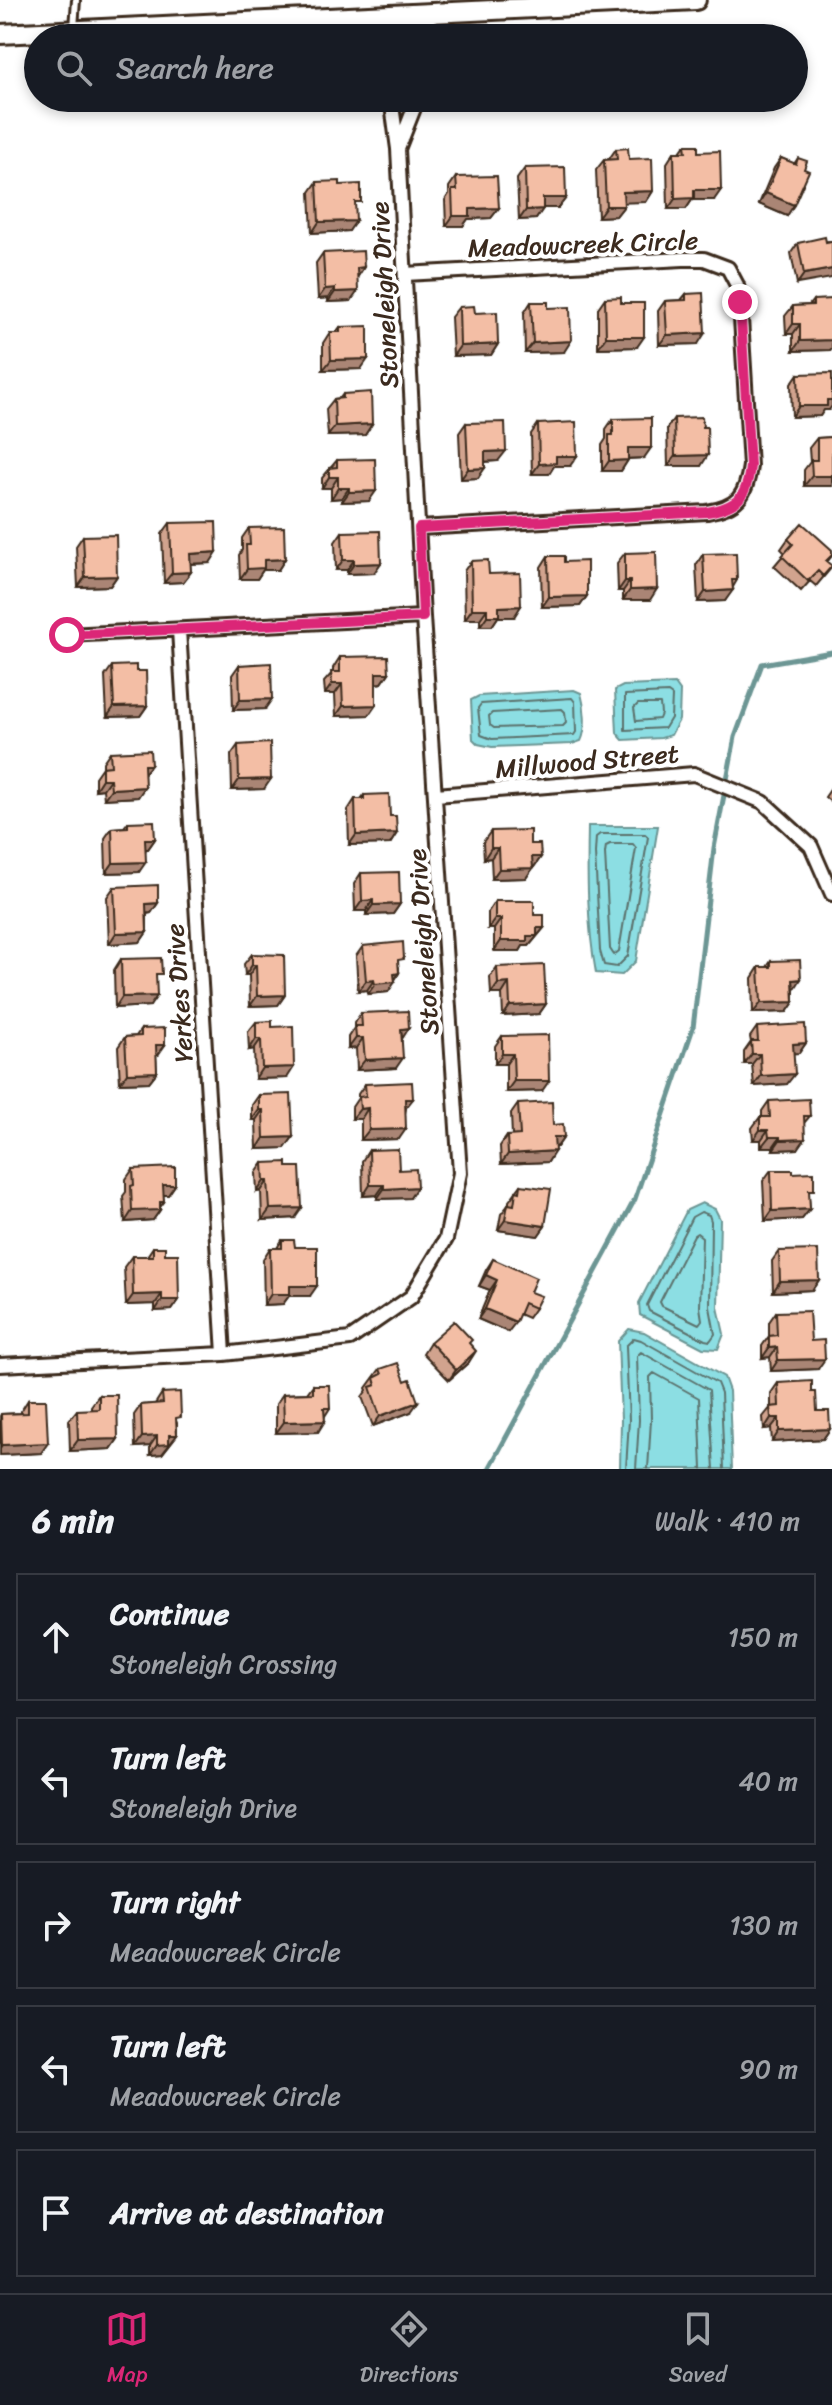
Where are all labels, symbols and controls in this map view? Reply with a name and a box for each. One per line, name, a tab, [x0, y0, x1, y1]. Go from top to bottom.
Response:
search box	[24, 24, 808, 112]
text: Search here	[116, 41, 274, 95]
icon: search	[52, 46, 96, 90]
street label: Stoneleigh Drive	[356, 200, 412, 390]
street label: Meadowcreek Circle	[467, 217, 699, 271]
route end	[722, 284, 758, 320]
route start	[49, 617, 85, 653]
street label: Millwood Street	[493, 730, 681, 792]
street label: Stoneleigh Drive	[394, 847, 452, 1037]
street label: Yerkes Drive	[151, 922, 207, 1064]
text: 6 min	[32, 1491, 114, 1551]
text: Walk · 410 m	[655, 1498, 800, 1544]
text: Continue	[110, 1587, 229, 1641]
text: 150 m	[728, 1614, 798, 1660]
icon: ahead	[34, 1615, 78, 1659]
text: Stoneleigh Crossing	[110, 1641, 337, 1687]
text: Turn left	[110, 1731, 226, 1785]
text: 40 m	[739, 1758, 798, 1804]
icon: left	[34, 1759, 78, 1803]
text: Stoneleigh Drive	[110, 1785, 297, 1831]
text: Turn right	[110, 1875, 240, 1929]
text: 130 m	[729, 1902, 798, 1948]
icon: right	[34, 1903, 78, 1947]
text: Meadowcreek Circle	[110, 1929, 341, 1975]
text: Turn left	[110, 2019, 226, 2073]
text: 90 m	[739, 2046, 798, 2092]
icon: left	[34, 2047, 78, 2091]
text: Meadowcreek Circle	[110, 2073, 341, 2119]
text: Arrive at destination	[110, 2186, 384, 2240]
icon: arrive	[34, 2191, 78, 2235]
tab: Map	[105, 2307, 149, 2394]
tab: Directions	[360, 2307, 458, 2394]
tab: Saved	[669, 2307, 727, 2394]

